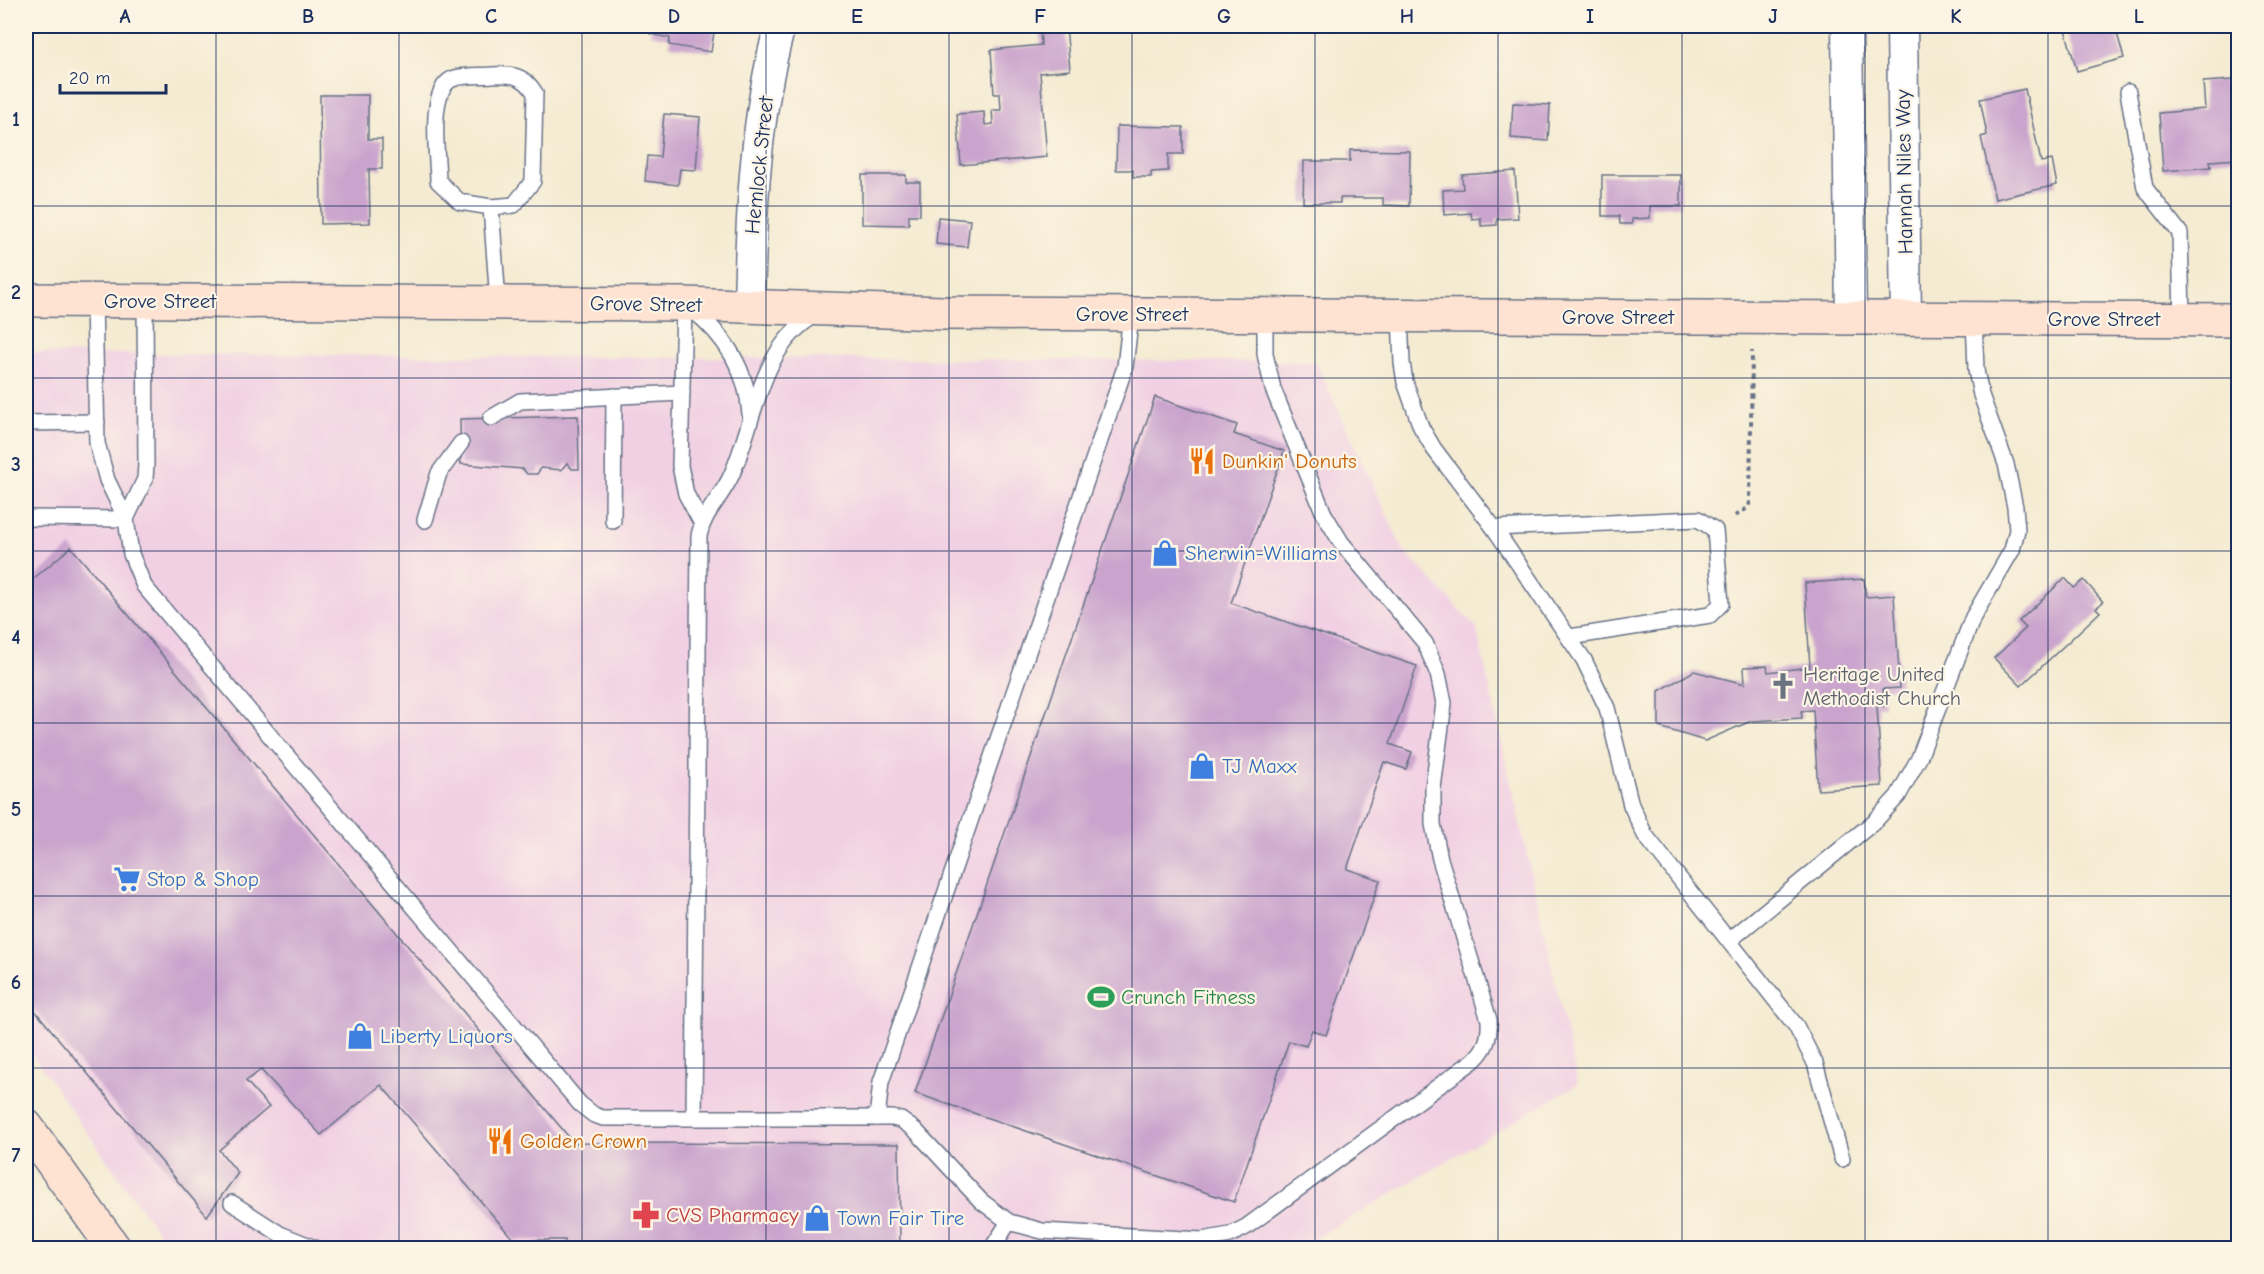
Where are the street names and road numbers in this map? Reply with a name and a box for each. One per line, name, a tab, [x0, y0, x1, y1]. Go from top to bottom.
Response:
street label: Hannah Niles Way	[1891, 89, 1917, 255]
street label: Hemlock Street	[740, 94, 778, 235]
street label: Grove Street	[104, 289, 217, 313]
street label: Grove Street	[590, 291, 703, 317]
street label: Grove Street	[1076, 302, 1189, 326]
street label: Grove Street	[1562, 305, 1675, 329]
street label: Grove Street	[2048, 307, 2161, 331]

